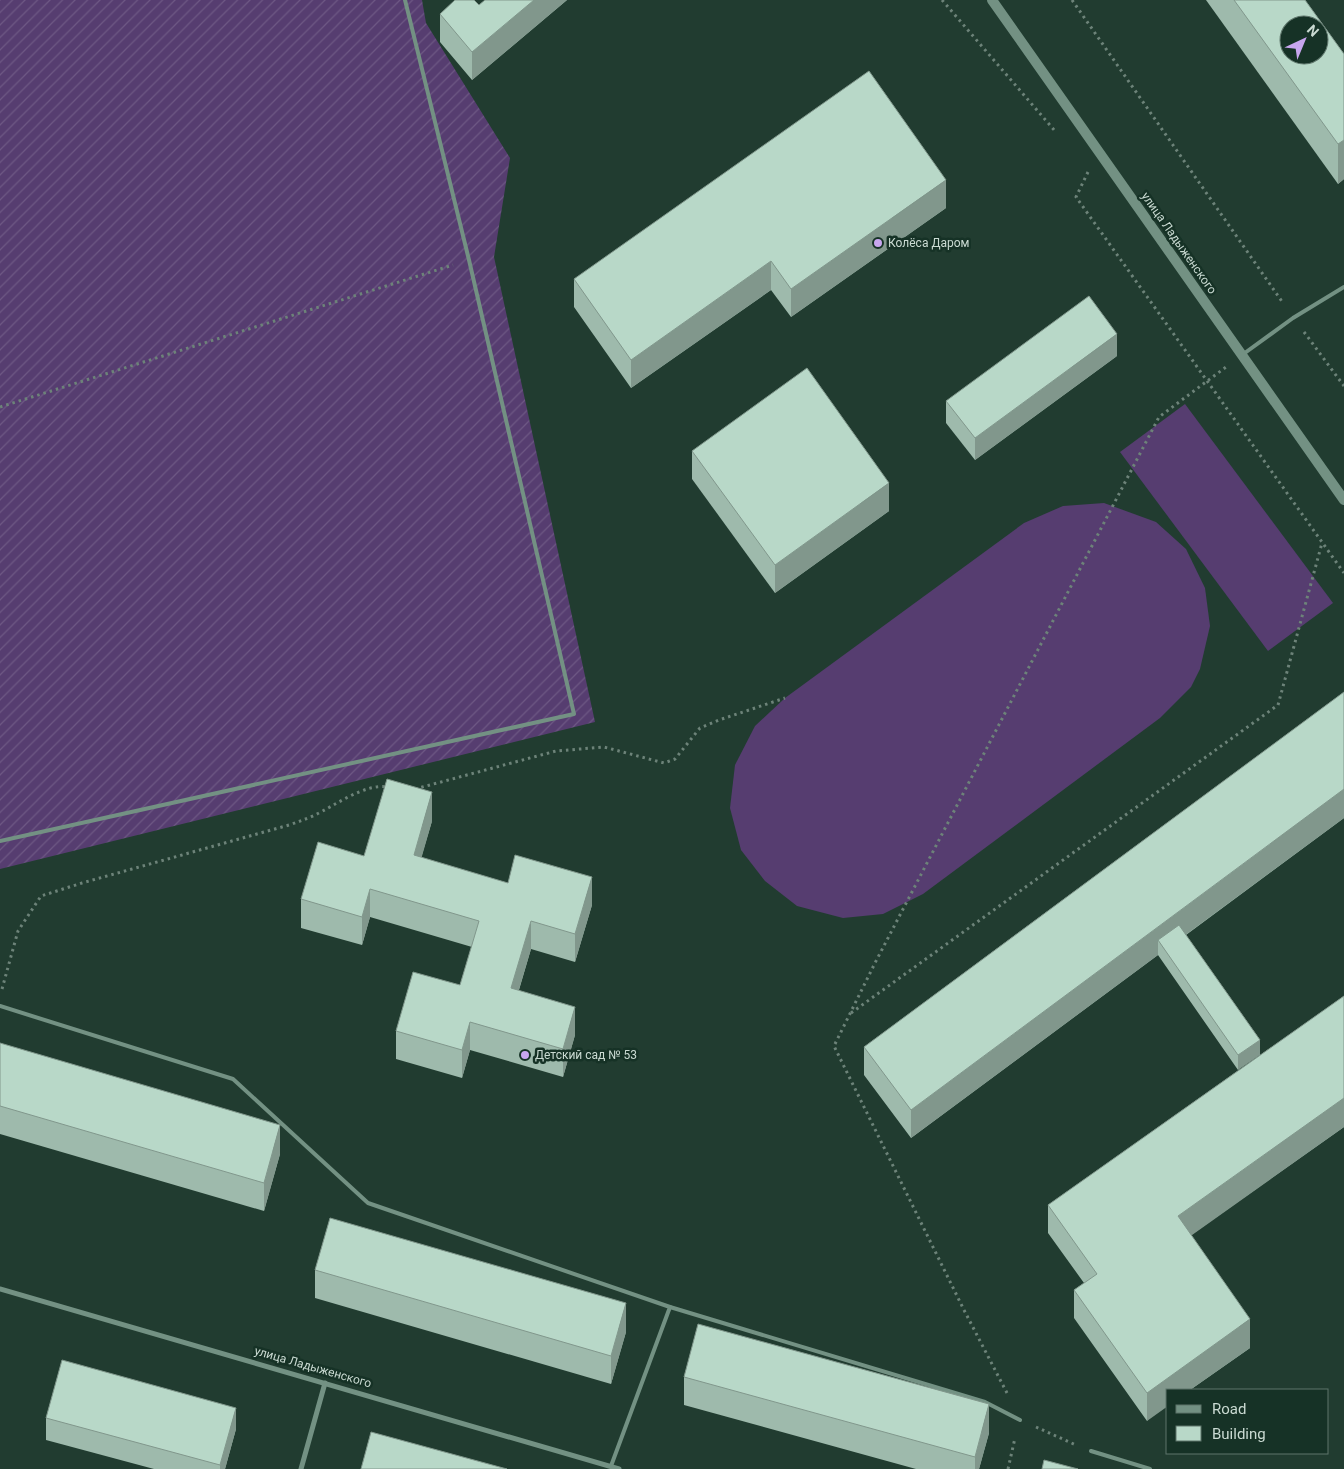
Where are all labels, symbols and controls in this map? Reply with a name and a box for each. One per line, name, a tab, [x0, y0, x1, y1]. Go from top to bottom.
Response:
north arrow	[1279, 15, 1329, 65]
text: N	[1304, 21, 1322, 40]
street label: улица Ладыженского	[1139, 189, 1220, 297]
place label: Колёса Даром	[888, 236, 969, 250]
marker: Колёса Даром	[872, 237, 884, 249]
place label: Детский сад № 53	[535, 1048, 637, 1062]
marker: Детский сад № 53	[519, 1049, 531, 1061]
street label: улица Ладыженского	[253, 1344, 373, 1390]
legend	[1166, 1389, 1329, 1454]
text: Road	[1212, 1400, 1246, 1418]
text: Building	[1212, 1425, 1266, 1443]

